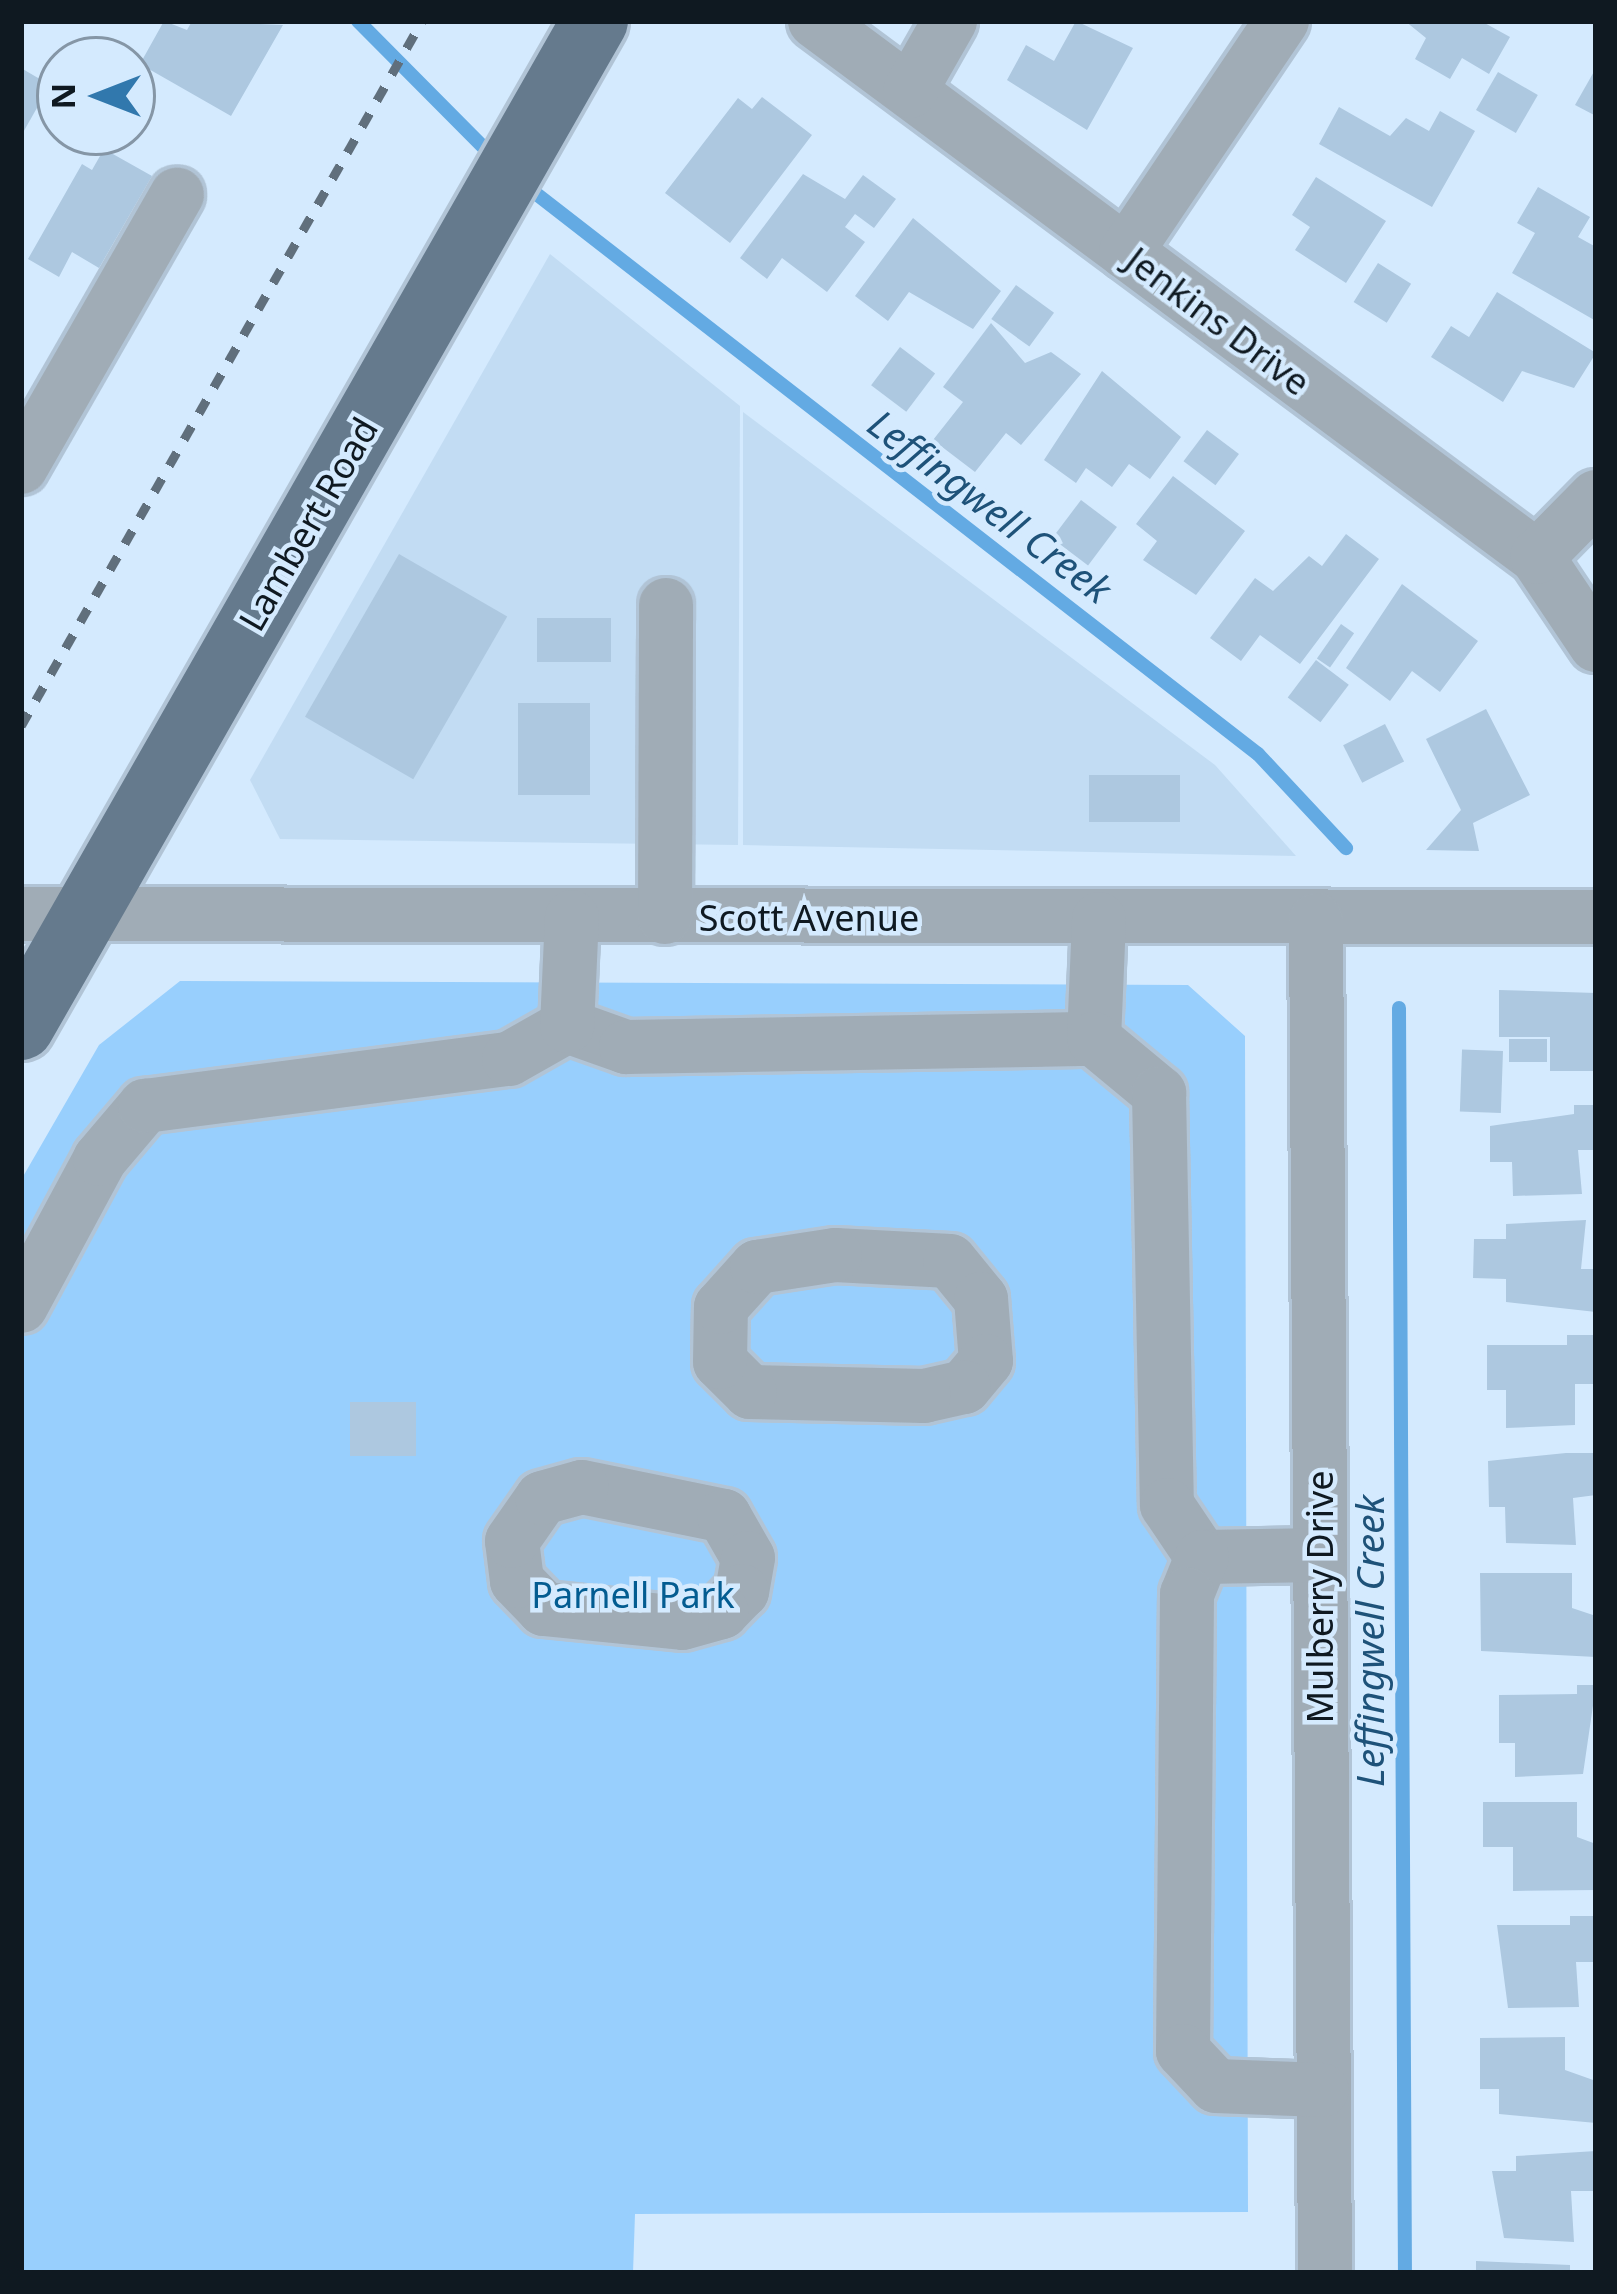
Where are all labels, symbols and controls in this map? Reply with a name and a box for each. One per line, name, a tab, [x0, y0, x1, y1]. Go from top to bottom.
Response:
north arrow	[36, 36, 156, 156]
text: N	[40, 83, 85, 109]
street label: Jenkins Drive	[1118, 238, 1318, 404]
water label: Leffingwell Creek	[859, 399, 1121, 613]
street label: Lambert Road	[230, 410, 386, 638]
street label: Scott Avenue	[699, 896, 919, 940]
street label: Mulberry Drive	[1298, 1470, 1342, 1724]
water label: Leffingwell Creek	[1346, 1495, 1392, 1787]
park label: Parnell Park	[531, 1573, 735, 1617]

